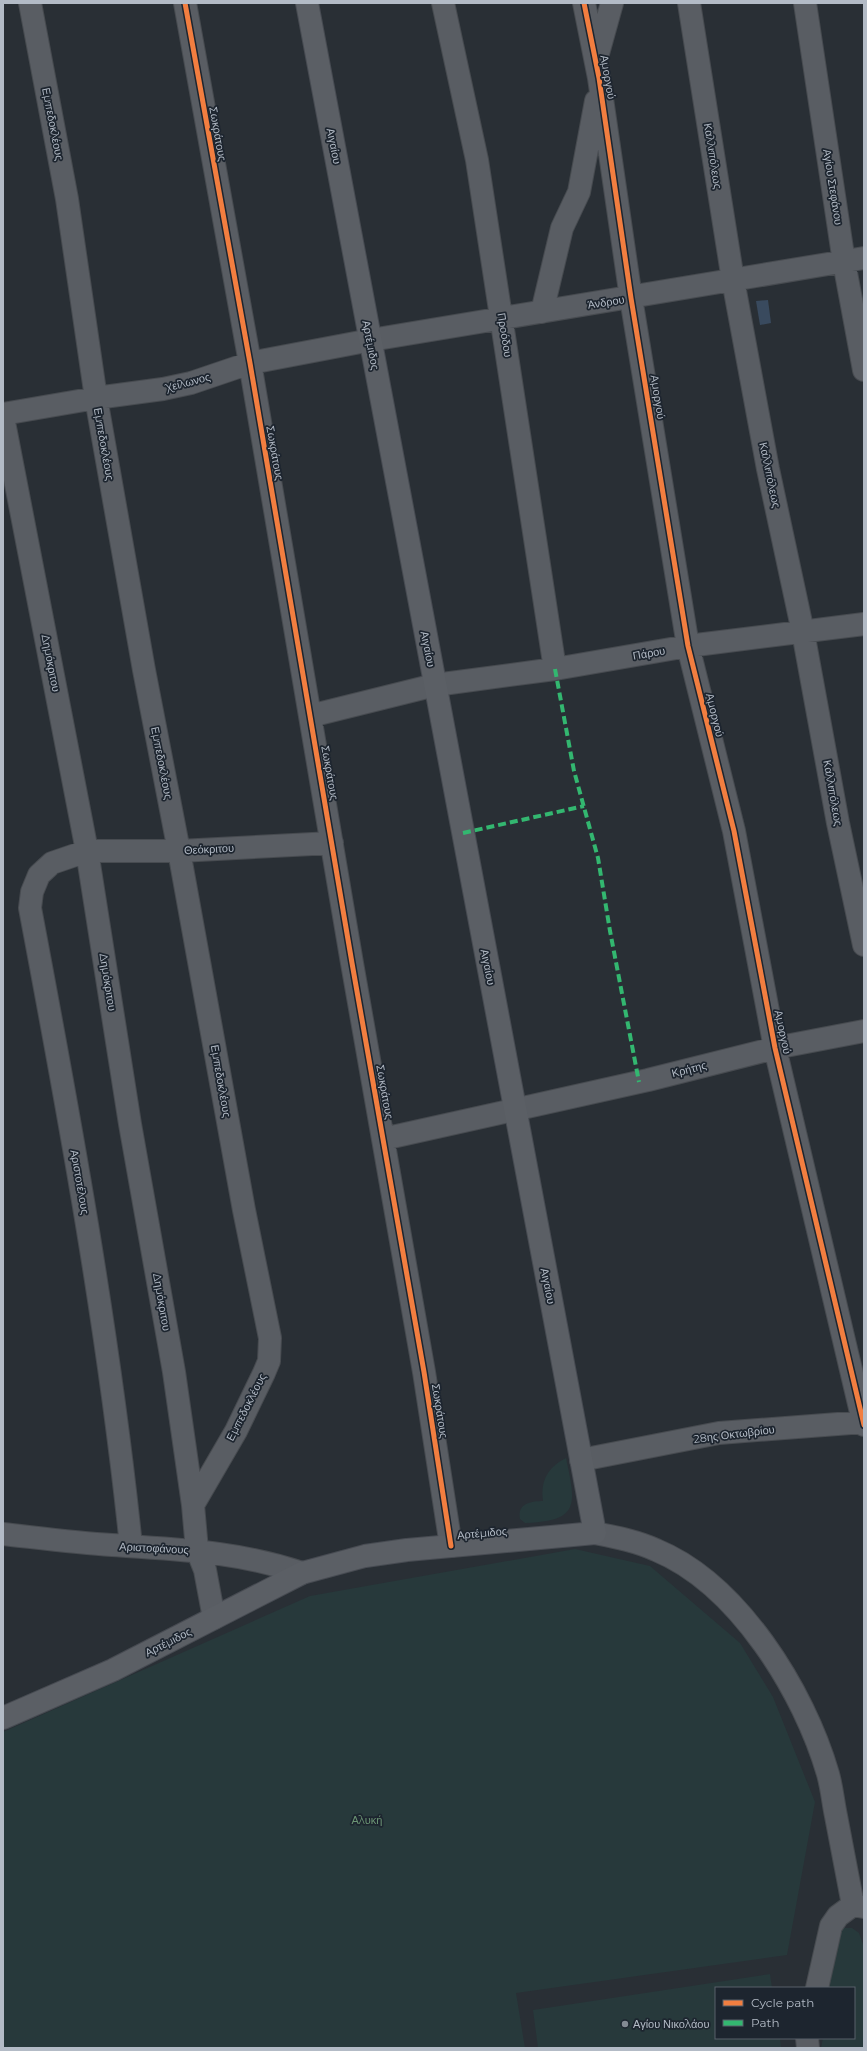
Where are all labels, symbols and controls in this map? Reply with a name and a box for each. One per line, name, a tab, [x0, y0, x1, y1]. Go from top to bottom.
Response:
street label: Αμοργού	[597, 54, 619, 100]
street label: Εμπεδοκλέους	[39, 86, 67, 162]
street label: Σωκράτους	[206, 106, 230, 162]
street label: Καλλιπόλεως	[701, 122, 725, 190]
street label: Αιγαίου	[324, 127, 344, 165]
street label: Αγίου Στεφάνου	[820, 148, 846, 226]
street label: Άνδρου	[587, 292, 625, 312]
street label: Προόδου	[495, 312, 515, 358]
street label: Αρτέμιδος	[359, 319, 383, 371]
street label: Χείλωνος	[163, 369, 212, 395]
street label: Αμοργού	[648, 374, 668, 420]
street label: Εμπεδοκλέους	[91, 407, 117, 481]
street label: Σωκράτους	[263, 425, 287, 481]
street label: Καλλιπόλεως	[756, 441, 784, 509]
street label: Αιγαίου	[418, 630, 438, 668]
street label: Δημόκριτου	[39, 633, 63, 693]
street label: Πάρου	[632, 643, 666, 663]
street label: Αμοργού	[703, 692, 727, 738]
street label: Εμπεδοκλέους	[148, 725, 176, 801]
street label: Σωκράτους	[318, 745, 342, 801]
street label: Καλλιπόλεως	[820, 759, 846, 827]
street label: Θεόκριτου	[184, 841, 234, 857]
street label: Αιγαίου	[478, 948, 498, 986]
street label: Δημόκριτου	[97, 952, 119, 1012]
street label: Αμοργού	[771, 1009, 795, 1055]
street label: Εμπεδοκλέους	[208, 1044, 234, 1118]
street label: Κρήτης	[670, 1058, 708, 1080]
street label: Σωκράτους	[373, 1064, 397, 1120]
street label: Αριστοτέλους	[67, 1148, 93, 1216]
street label: Αιγαίου	[538, 1267, 558, 1305]
street label: Δημόκριτου	[150, 1272, 174, 1332]
street label: Εμπεδοκλέους	[223, 1371, 269, 1443]
street label: Σωκράτους	[429, 1383, 451, 1439]
street label: 28ης Οκτωβρίου	[693, 1422, 775, 1446]
street label: Αρτέμιδος	[456, 1524, 508, 1542]
street label: Αριστοφάνους	[119, 1539, 189, 1557]
street label: Αρτέμιδος	[142, 1624, 194, 1660]
park label: Αλυκή	[352, 1813, 382, 1827]
legend	[715, 1987, 855, 2039]
text: Cycle path	[751, 1995, 814, 2010]
text: Path	[751, 2015, 780, 2030]
place label: Αγίου Νικολάου	[633, 2017, 709, 2031]
marker: Αγίου Νικολάου	[620, 2019, 630, 2029]

